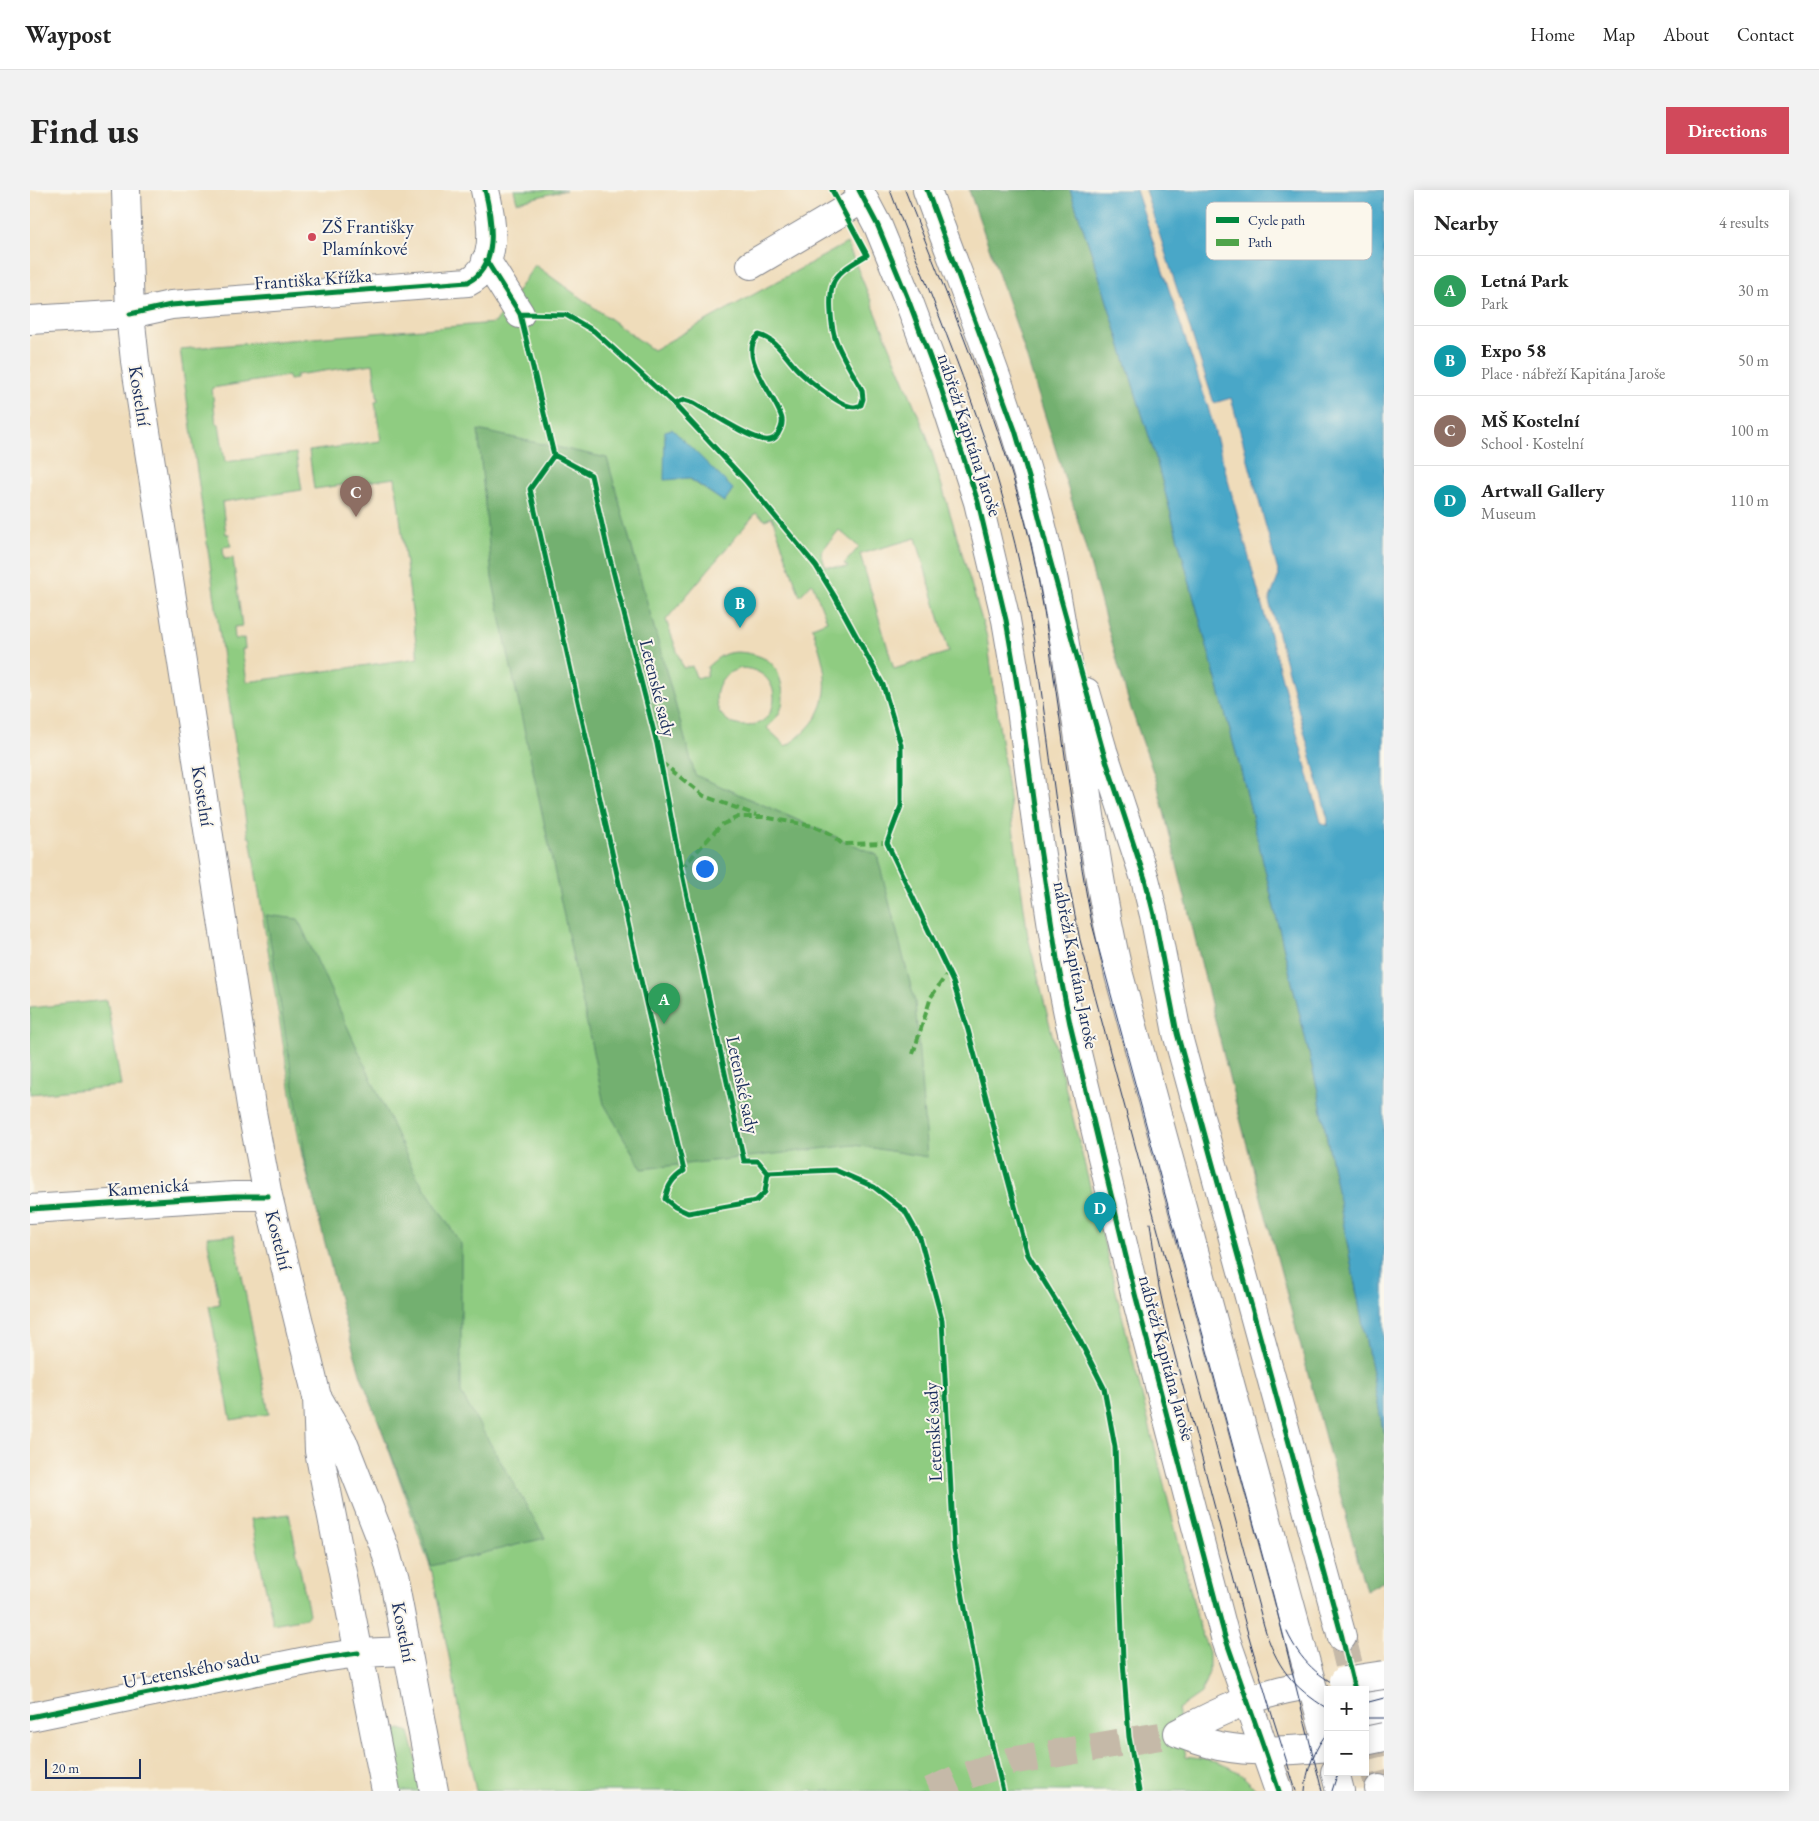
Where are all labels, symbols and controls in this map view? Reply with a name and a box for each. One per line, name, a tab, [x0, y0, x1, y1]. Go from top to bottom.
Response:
text: Waypost	[25, 19, 111, 50]
text: Home	[1530, 23, 1575, 46]
text: Map	[1603, 23, 1635, 46]
text: About	[1663, 23, 1709, 46]
text: Contact	[1737, 23, 1794, 46]
button: Directions	[1666, 107, 1789, 154]
text: Find us	[30, 108, 139, 153]
legend	[1206, 202, 1372, 260]
text: Nearby	[1434, 209, 1498, 236]
text: Cycle path	[1248, 211, 1305, 229]
text: 4 results	[1719, 212, 1769, 233]
place label: ZŠ Františky Plamínkové	[322, 214, 414, 261]
marker: ZŠ Františky Plamínkové	[306, 231, 318, 243]
text: Path	[1248, 233, 1272, 251]
street label: Františka Křížka	[253, 262, 373, 296]
text: Letná Park	[1481, 268, 1569, 293]
text: A	[1444, 280, 1456, 301]
text: 30 m	[1738, 280, 1769, 301]
text: Park	[1481, 293, 1508, 314]
text: Expo 58	[1481, 338, 1546, 363]
street label: nábřeží Kapitána Jaroše	[932, 350, 1008, 520]
text: B	[1445, 350, 1455, 371]
text: 50 m	[1738, 350, 1769, 371]
text: Place · nábřeží Kapitána Jaroše	[1481, 363, 1665, 384]
street label: Kostelní	[123, 364, 157, 428]
text: MŠ Kostelní	[1481, 408, 1580, 433]
text: C	[1444, 420, 1456, 441]
text: 100 m	[1730, 420, 1769, 441]
text: School · Kostelní	[1481, 433, 1584, 454]
pin: C	[340, 476, 372, 517]
text: Artwall Gallery	[1481, 478, 1605, 503]
text: D	[1444, 490, 1456, 511]
text: 110 m	[1730, 490, 1769, 511]
text: Museum	[1481, 503, 1536, 524]
pin: B	[724, 587, 756, 628]
street label: Letenské sady	[634, 637, 682, 740]
street label: Kostelní	[186, 764, 220, 828]
your location	[692, 856, 718, 882]
street label: nábřeží Kapitána Jaroše	[1048, 879, 1104, 1051]
pin: A	[648, 983, 680, 1024]
street label: Letenské sady	[720, 1034, 766, 1137]
street label: Kamenická	[106, 1172, 190, 1202]
pin: D	[1084, 1192, 1116, 1233]
street label: Kostelní	[259, 1207, 299, 1273]
street label: nábřeží Kapitána Jaroše	[1133, 1273, 1201, 1443]
street label: Letenské sady	[918, 1381, 948, 1482]
street label: Kostelní	[386, 1600, 422, 1665]
street label: U Letenského sadu	[121, 1644, 261, 1694]
map controls	[1324, 1686, 1369, 1776]
button: +	[1324, 1686, 1369, 1731]
button: −	[1324, 1731, 1369, 1776]
scale bar	[45, 1756, 141, 1779]
text: 20 m	[52, 1759, 79, 1777]

